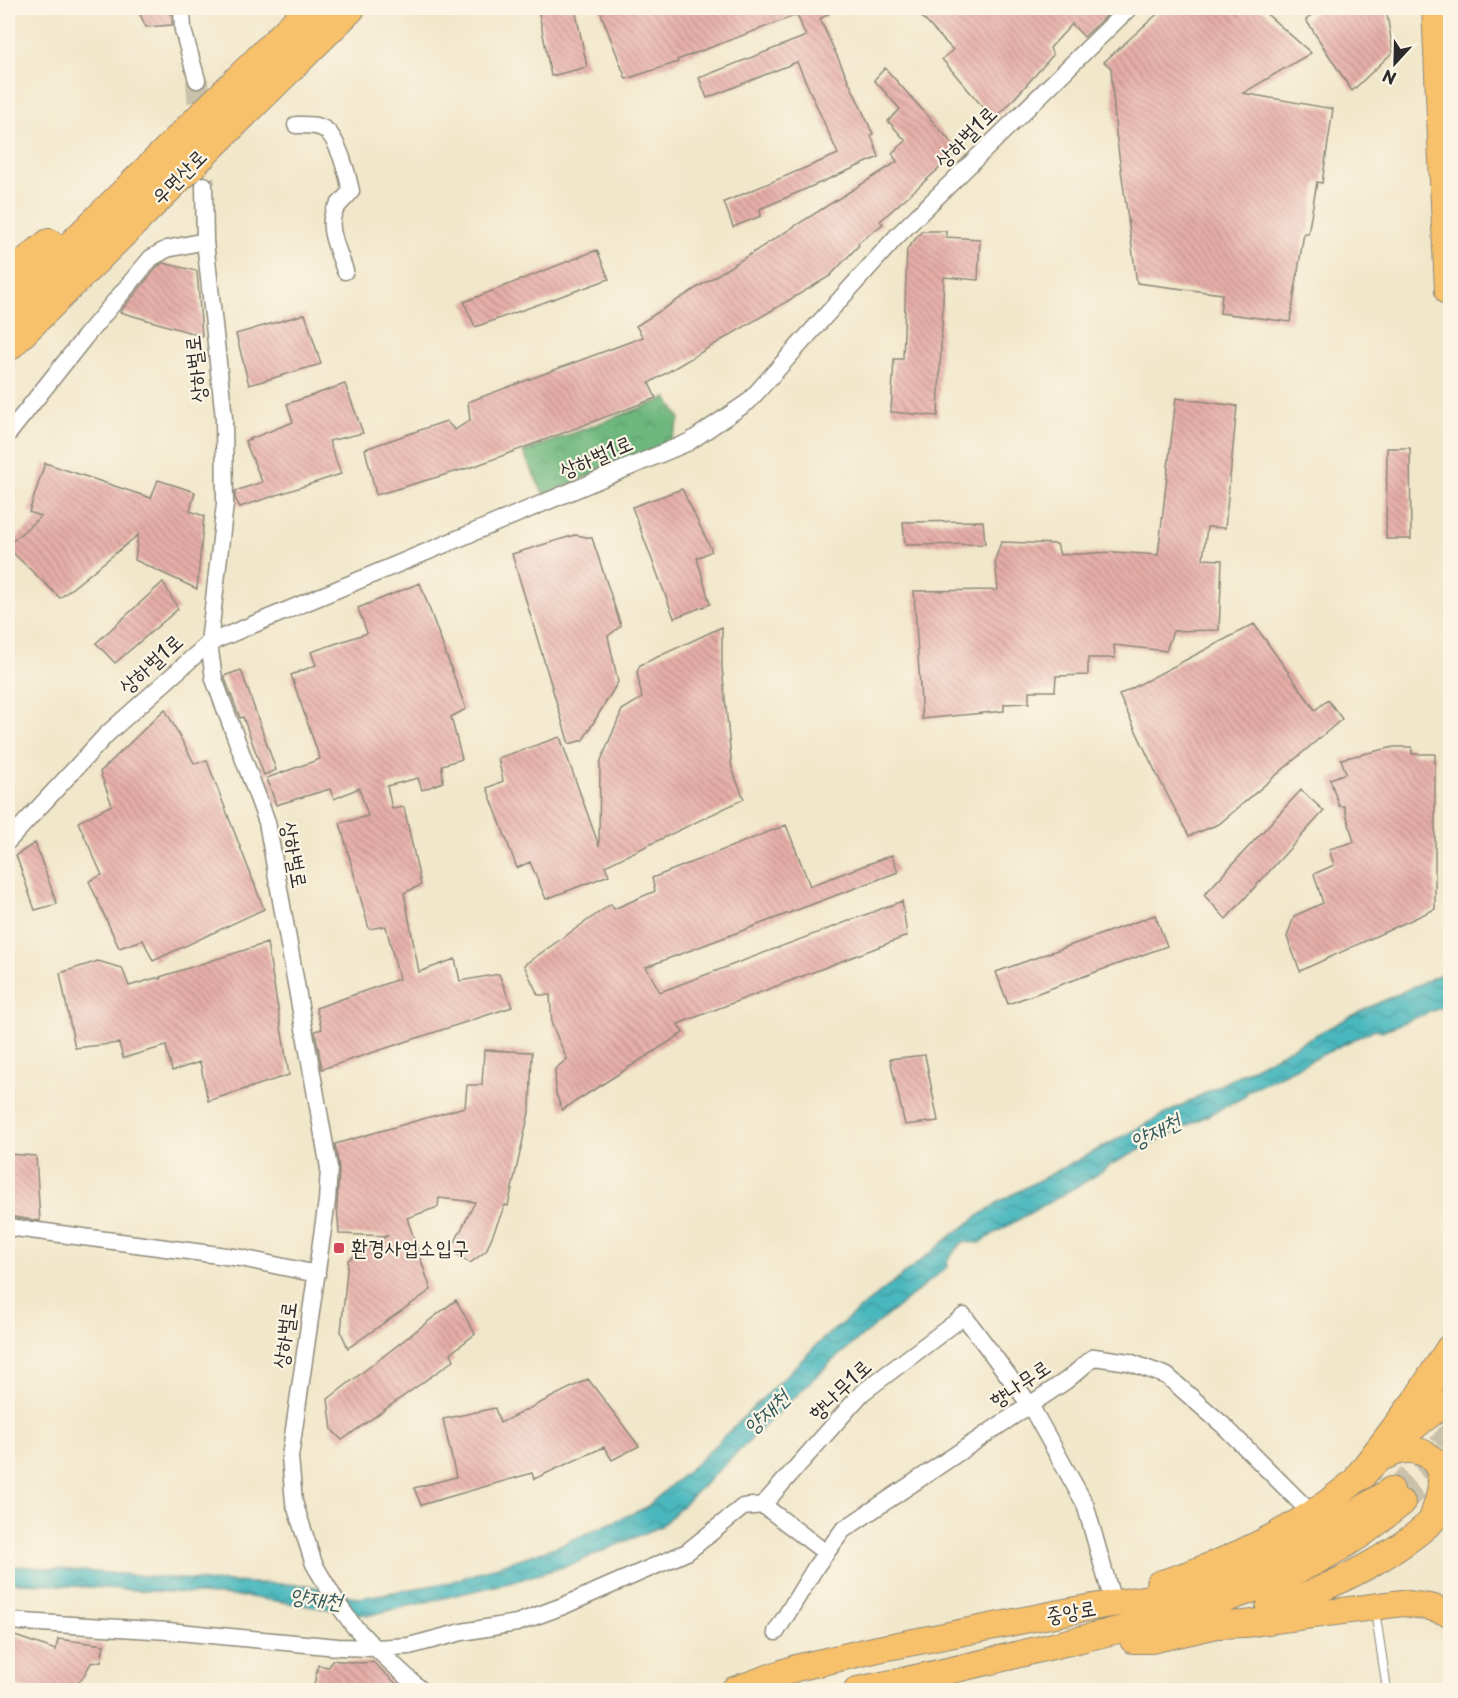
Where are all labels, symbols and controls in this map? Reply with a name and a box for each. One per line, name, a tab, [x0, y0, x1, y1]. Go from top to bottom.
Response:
north arrow	[1365, 33, 1425, 93]
text: N	[1379, 64, 1399, 91]
street label: 상하벌1로	[926, 97, 1003, 174]
street label: 우면산로	[142, 140, 213, 211]
street label: 상하벌로	[175, 334, 213, 404]
street label: 상하벌1로	[554, 425, 637, 485]
street label: 상하벌1로	[110, 625, 189, 700]
street label: 상하벌로	[274, 819, 318, 891]
water label: 양재천	[1123, 1102, 1188, 1156]
place label: 환경사업소입구	[351, 1230, 469, 1262]
marker: 환경사업소입구	[332, 1241, 346, 1255]
street label: 상하벌로	[262, 1299, 304, 1370]
street label: 향나무1로	[800, 1350, 877, 1427]
street label: 향나무로	[982, 1350, 1056, 1415]
water label: 양재천	[734, 1379, 797, 1441]
water label: 양재천	[288, 1577, 347, 1616]
street label: 중앙로	[1043, 1590, 1098, 1630]

